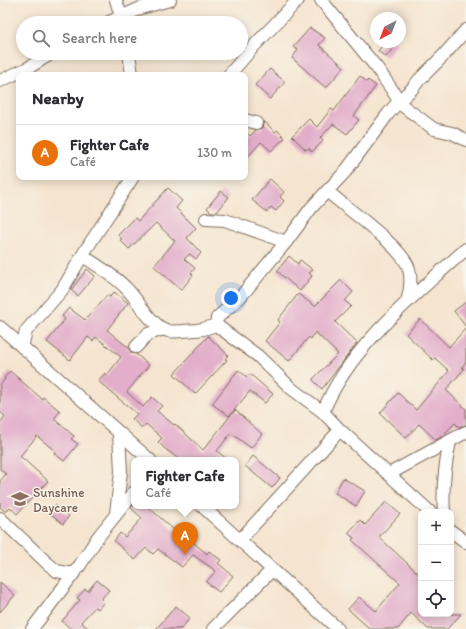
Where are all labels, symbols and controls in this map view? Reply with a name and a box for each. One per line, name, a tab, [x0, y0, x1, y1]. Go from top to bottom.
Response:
north arrow	[370, 12, 406, 48]
search box	[16, 16, 248, 60]
icon: search	[30, 27, 52, 49]
text: Search here	[62, 29, 137, 47]
text: Nearby	[32, 88, 84, 108]
text: Fighter Cafe	[70, 136, 149, 154]
text: A	[41, 145, 49, 160]
text: 130 m	[197, 145, 232, 160]
text: Café	[70, 154, 96, 169]
your location	[221, 288, 241, 308]
popup	[131, 457, 239, 509]
text: Fighter Cafe	[145, 467, 225, 485]
place label: Sunshine Daycare	[33, 485, 84, 515]
text: Café	[145, 485, 171, 500]
school or university icon: Sunshine Daycare	[10, 489, 30, 509]
map controls	[418, 509, 454, 617]
button: +	[418, 509, 454, 545]
pin: A	[172, 522, 198, 555]
button: −	[418, 545, 454, 581]
button: locate	[418, 581, 454, 617]

